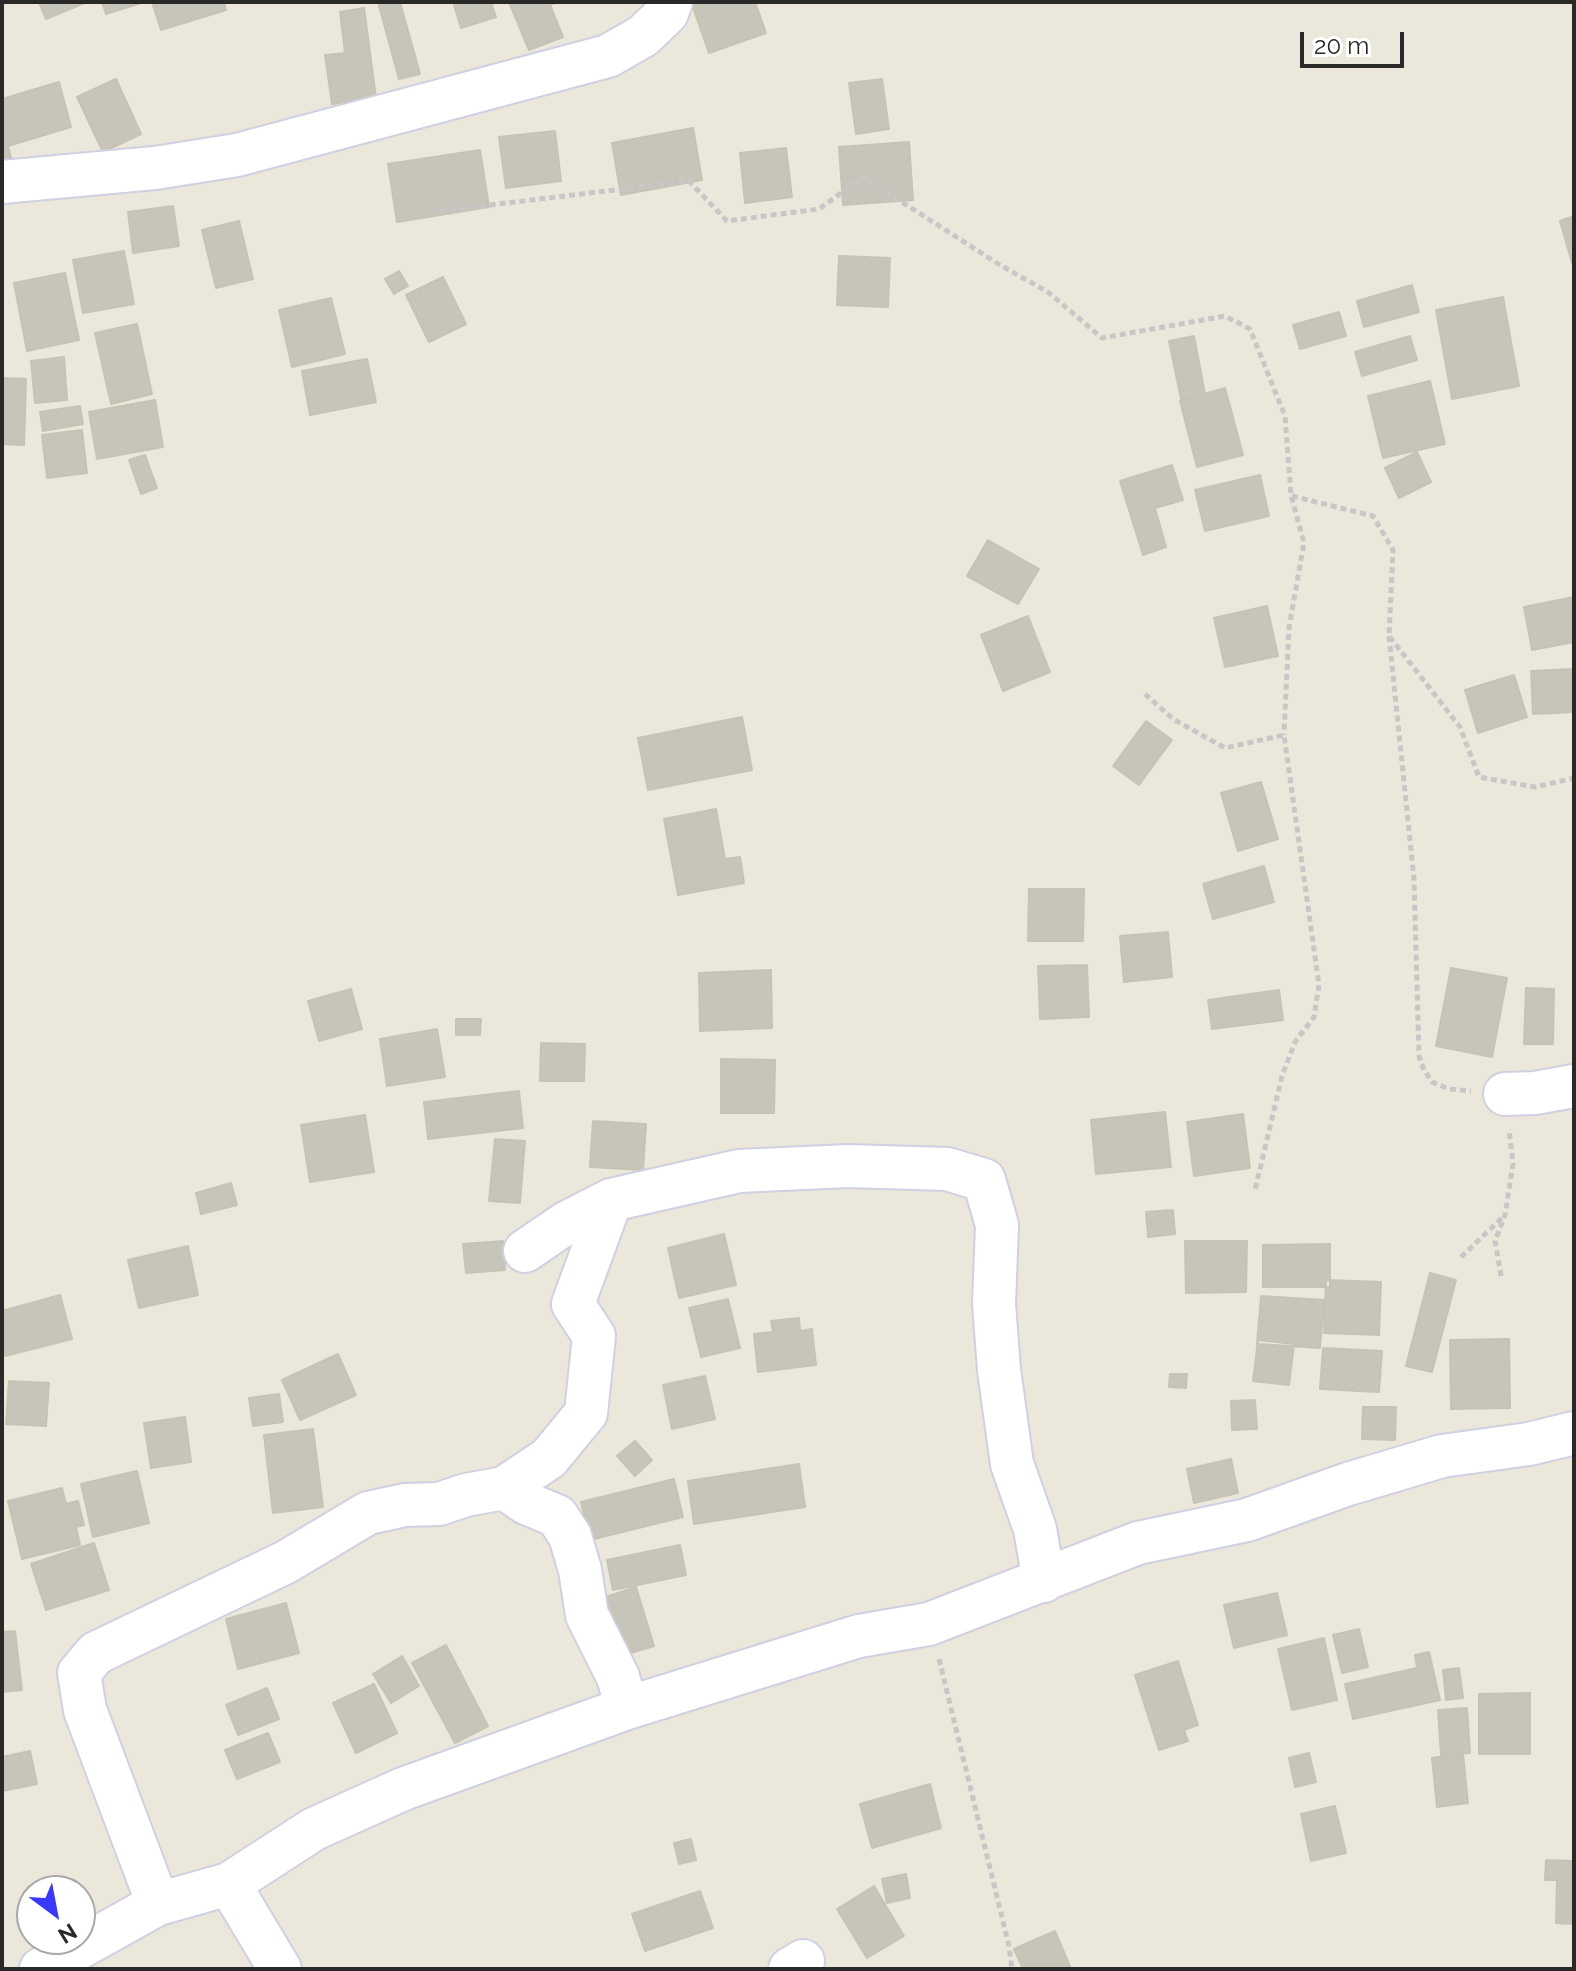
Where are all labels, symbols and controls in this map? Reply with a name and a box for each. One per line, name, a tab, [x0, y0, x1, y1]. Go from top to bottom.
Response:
scale bar	[1304, 16, 1408, 66]
text: 20 m	[1314, 31, 1369, 60]
north arrow	[16, 1875, 96, 1955]
text: N	[54, 1918, 82, 1949]

